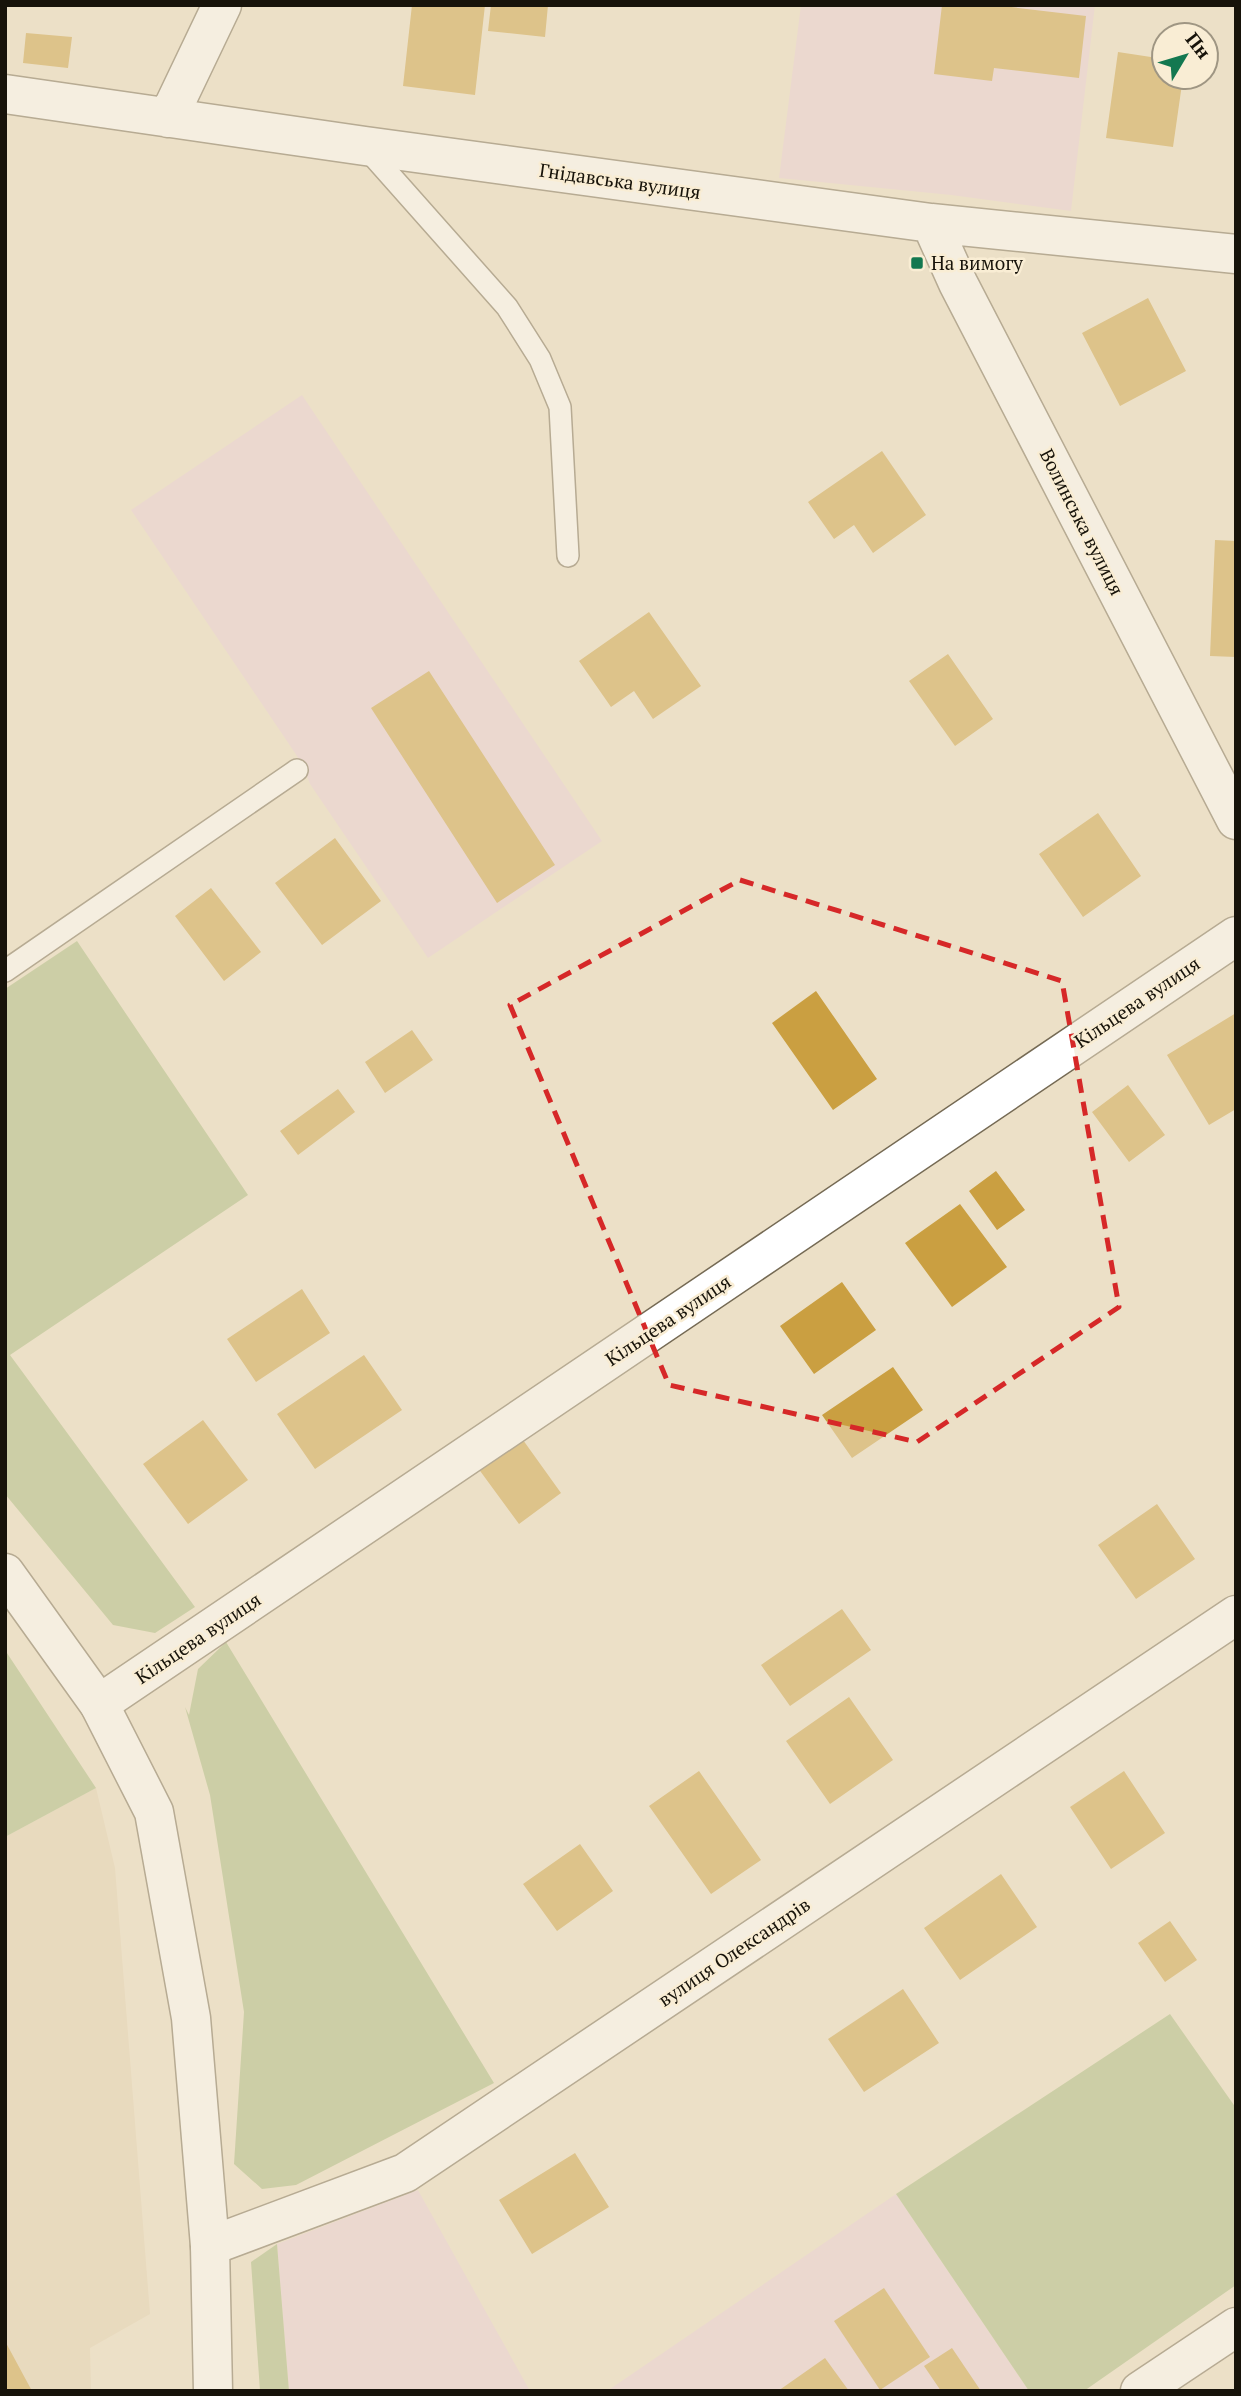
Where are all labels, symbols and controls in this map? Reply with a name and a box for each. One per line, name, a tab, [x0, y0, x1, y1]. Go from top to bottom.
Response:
north arrow	[1150, 21, 1220, 91]
text: Пн	[1181, 27, 1217, 64]
street label: Гнідавська вулиця	[538, 157, 702, 204]
place label: На вимогу	[931, 250, 1023, 275]
marker: На вимогу	[909, 255, 925, 271]
street label: Волинська вулиця	[1035, 444, 1130, 599]
street label: Кільцева вулиця	[1069, 950, 1204, 1053]
street label: Кільцева вулиця	[600, 1268, 735, 1371]
street label: Кільцева вулиця	[130, 1586, 265, 1689]
street label: вулиця Олександрів	[653, 1891, 815, 2012]

